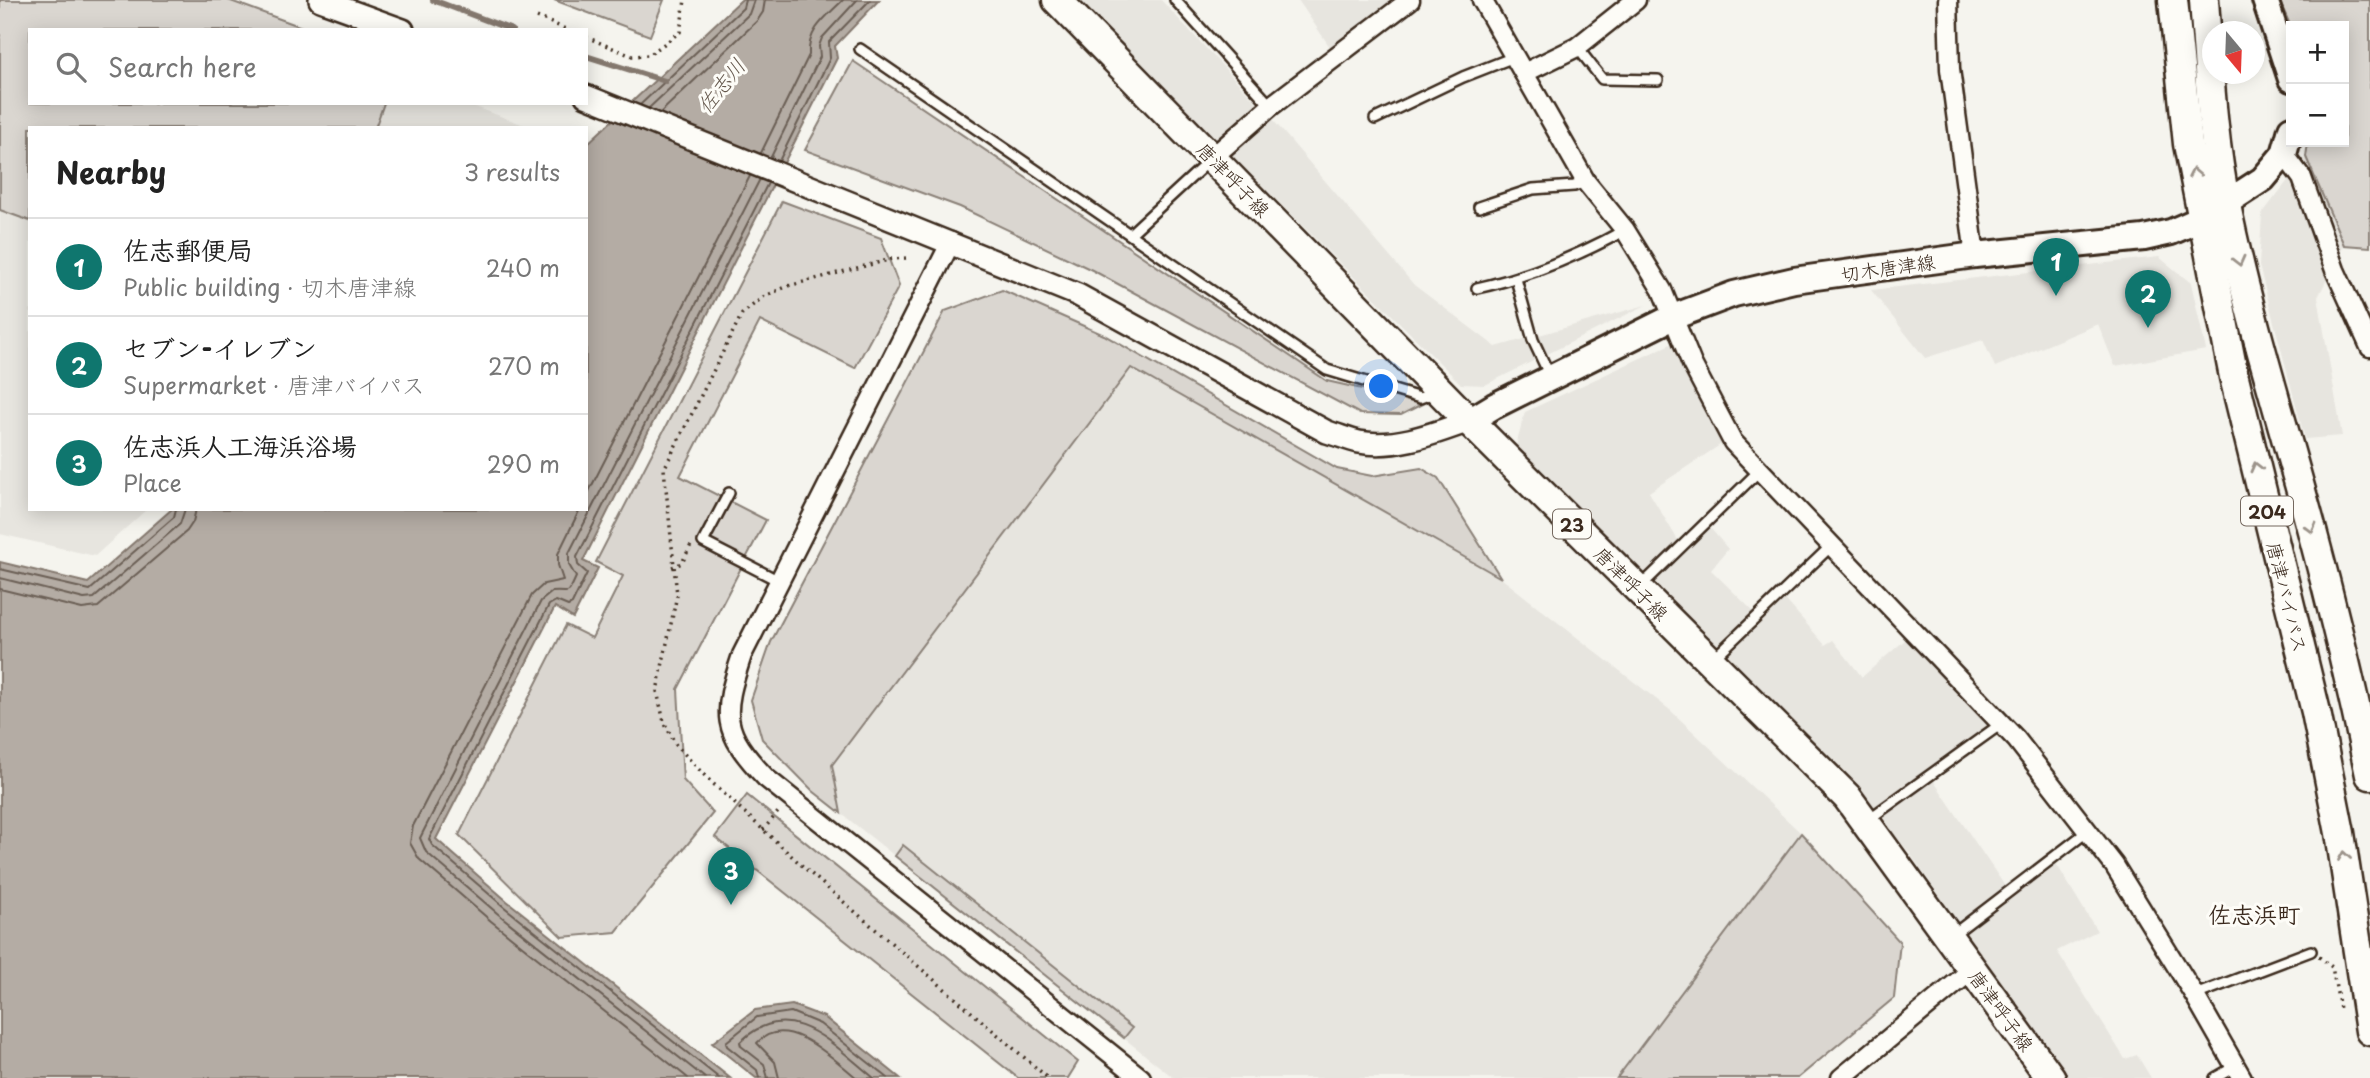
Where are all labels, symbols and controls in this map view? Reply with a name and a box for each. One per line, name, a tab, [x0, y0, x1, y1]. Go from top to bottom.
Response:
north arrow	[2202, 21, 2265, 84]
map controls	[2286, 21, 2349, 147]
button: +	[2286, 21, 2349, 84]
search box	[28, 28, 588, 105]
text: Search here	[108, 47, 257, 86]
icon: search	[52, 48, 90, 86]
water label: 佐志川	[688, 50, 752, 120]
button: −	[2286, 84, 2349, 147]
street label: 唐津呼子線	[1191, 135, 1277, 223]
text: Nearby	[56, 149, 166, 194]
text: 3 results	[464, 154, 560, 189]
one-way arrow	[2187, 167, 2202, 179]
text: 佐志郵便局	[123, 230, 253, 269]
pin: 1	[2033, 238, 2079, 296]
street label: 切木唐津線	[1839, 247, 1937, 287]
text: 1	[74, 250, 85, 285]
text: 240 m	[486, 250, 560, 285]
one-way arrow	[2231, 255, 2245, 267]
text: Public building · 切木唐津線	[123, 269, 416, 304]
pin: 2	[2125, 270, 2171, 328]
text: セブン-イレブン	[123, 328, 317, 367]
text: 2	[71, 348, 87, 383]
text: 270 m	[488, 348, 560, 383]
text: Supermarket · 唐津バイパス	[123, 367, 425, 402]
your location	[1364, 369, 1398, 403]
text: 佐志浜人工海浜浴場	[123, 426, 357, 465]
text: 3	[71, 446, 87, 481]
text: 290 m	[487, 446, 560, 481]
one-way arrow	[2250, 461, 2264, 473]
text: Place	[123, 465, 182, 500]
road number: 204	[2241, 496, 2293, 526]
road number: 23	[1553, 510, 1591, 538]
one-way arrow	[2303, 522, 2317, 534]
street label: 唐津バイパス	[2261, 538, 2315, 656]
street label: 唐津呼子線	[1589, 540, 1675, 626]
pin: 3	[708, 847, 754, 905]
one-way arrow	[2336, 851, 2351, 862]
district label: 佐志浜町	[2208, 896, 2300, 931]
street label: 唐津呼子線	[1963, 963, 2041, 1057]

